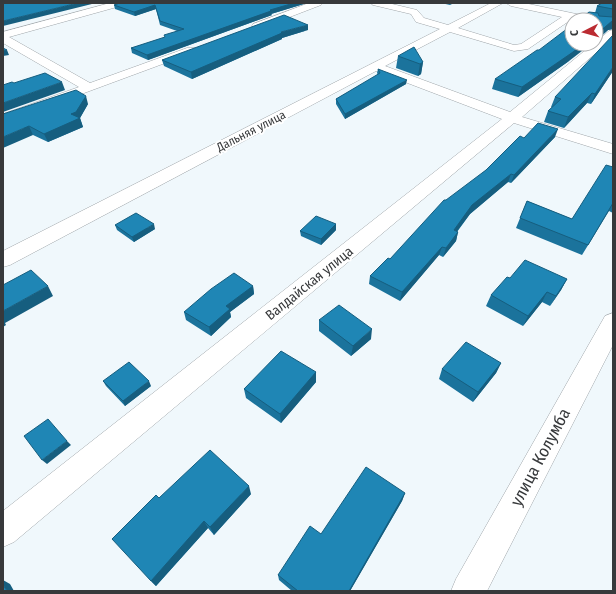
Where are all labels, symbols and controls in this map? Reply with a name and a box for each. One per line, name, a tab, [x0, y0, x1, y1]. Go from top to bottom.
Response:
north arrow	[564, 12, 604, 52]
text: С	[568, 29, 581, 37]
street label: Дальняя улица	[213, 108, 288, 155]
street label: Валдайская улица	[262, 243, 357, 324]
street label: улица Колумба	[506, 405, 575, 510]

